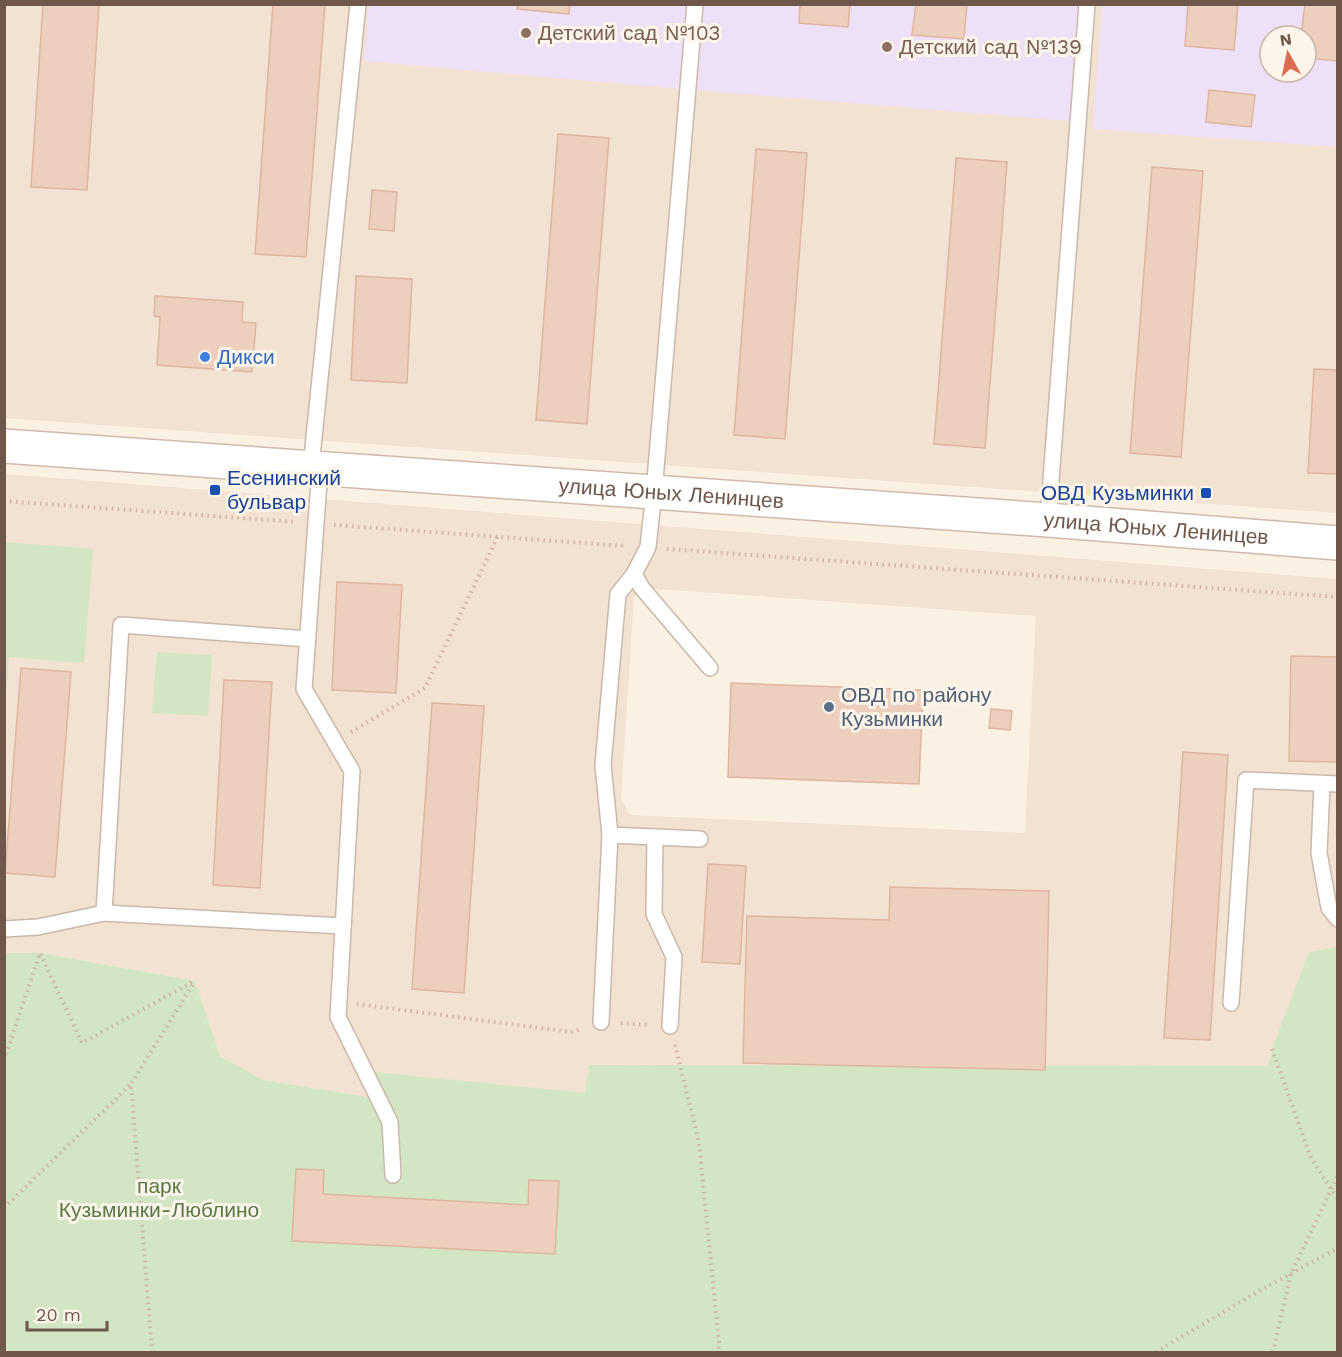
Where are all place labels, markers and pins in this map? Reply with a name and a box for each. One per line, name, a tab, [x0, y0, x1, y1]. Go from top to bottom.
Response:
place label: Детский сад №103	[538, 20, 721, 45]
marker: Детский сад №103	[519, 26, 533, 40]
place label: Детский сад №139	[899, 34, 1082, 59]
marker: Детский сад №139	[880, 40, 894, 54]
place label: Дикси	[217, 344, 275, 369]
marker: Дикси	[198, 350, 212, 364]
place label: Есенинский бульвар	[227, 465, 341, 514]
place label: ОВД Кузьминки	[1041, 480, 1194, 505]
marker: Есенинский бульвар	[208, 483, 222, 497]
marker: ОВД Кузьминки	[1199, 486, 1213, 500]
place label: ОВД по району Кузьминки	[841, 682, 992, 731]
marker: ОВД по району Кузьминки	[822, 700, 836, 714]

